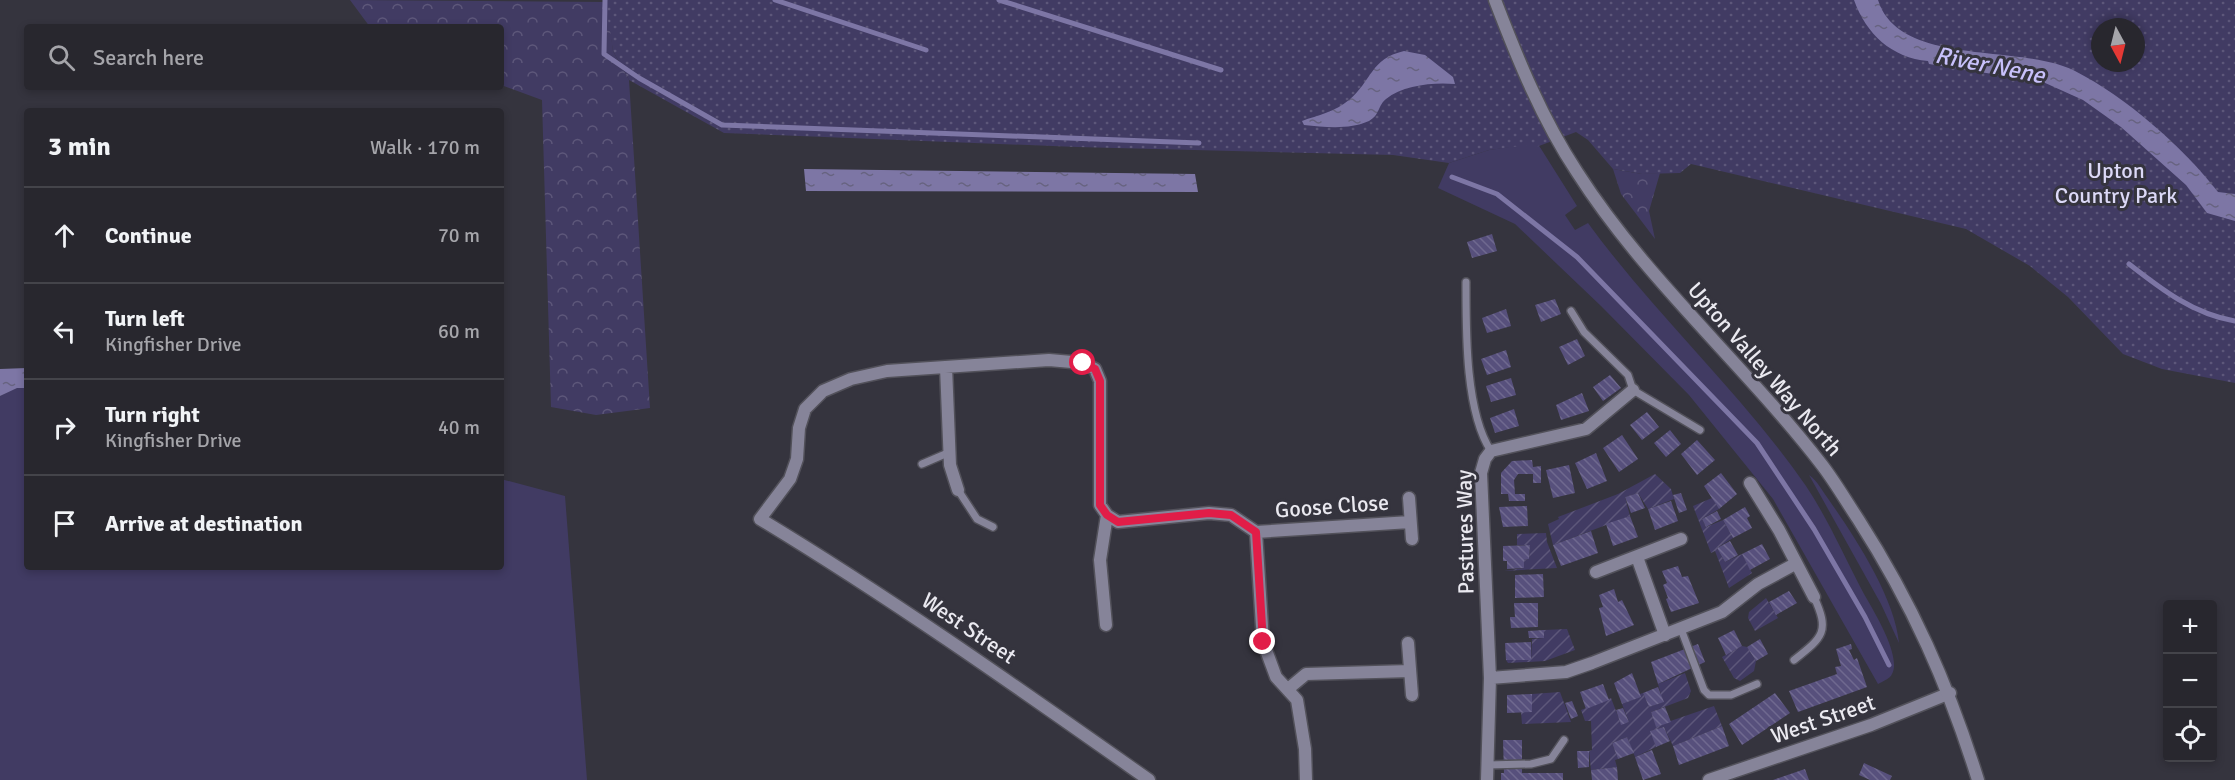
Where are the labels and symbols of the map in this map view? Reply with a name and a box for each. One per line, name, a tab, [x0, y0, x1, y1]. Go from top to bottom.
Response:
north arrow	[2091, 18, 2145, 72]
water label: River Nene	[1933, 40, 2048, 90]
park label: Upton Country Park	[2055, 157, 2177, 209]
street label: Upton Valley Way North	[1682, 276, 1848, 462]
route start	[1069, 349, 1095, 375]
street label: Pastures Way	[1450, 469, 1480, 595]
street label: Goose Close	[1274, 489, 1390, 523]
street label: West Street	[917, 587, 1022, 670]
route end	[1249, 628, 1275, 654]
street label: West Street	[1767, 689, 1879, 749]

